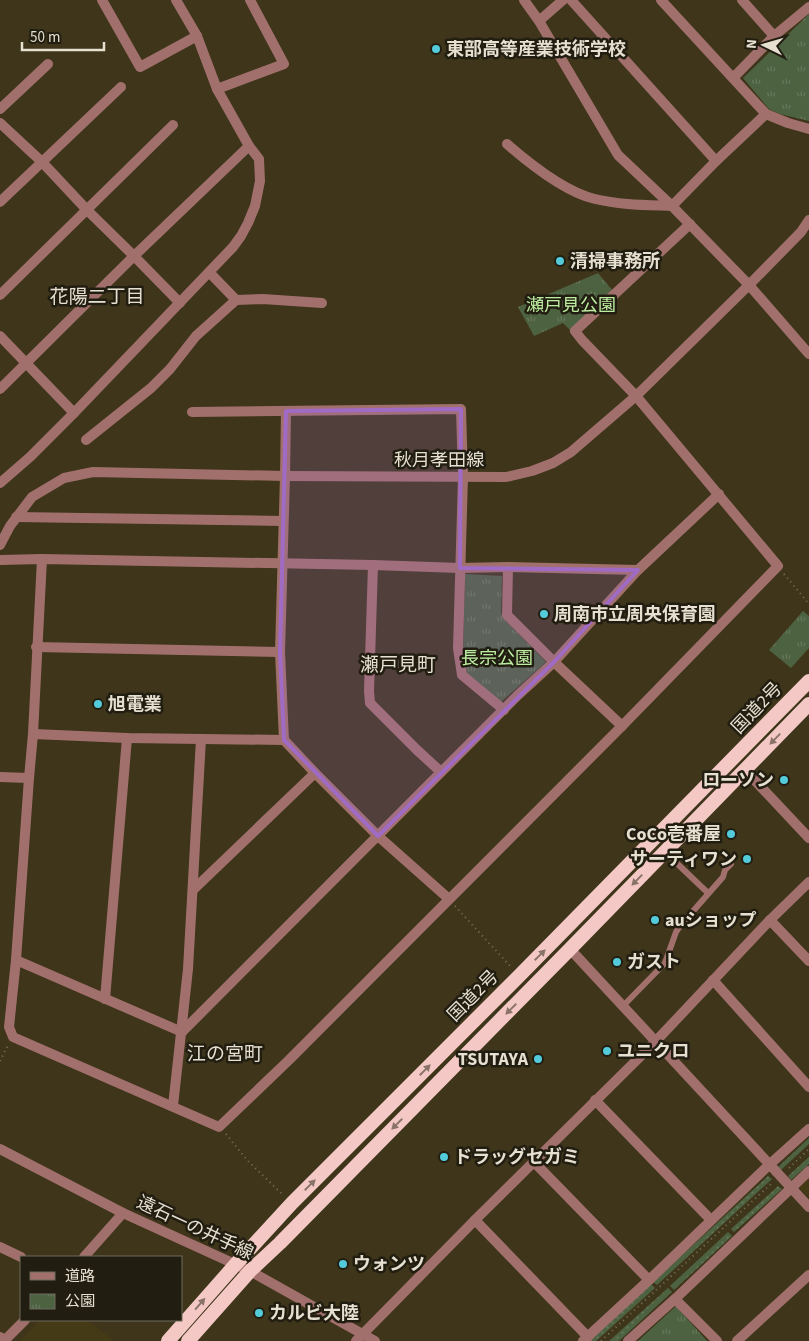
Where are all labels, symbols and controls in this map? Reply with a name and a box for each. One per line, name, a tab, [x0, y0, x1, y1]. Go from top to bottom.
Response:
scale bar	[22, 20, 105, 52]
north arrow	[739, 20, 789, 70]
text: 50 m	[30, 27, 60, 48]
place label: 東部高等産業技術学校	[446, 37, 626, 62]
text: N	[742, 38, 762, 49]
marker: 東部高等産業技術学校	[430, 43, 442, 55]
place label: 清掃事務所	[570, 249, 660, 274]
marker: 清掃事務所	[554, 255, 566, 267]
district label: 花陽二丁目	[49, 284, 145, 311]
park label: 瀬戸見公園	[526, 293, 616, 318]
street label: 秋月孝田線	[394, 448, 484, 473]
place label: 周南市立周央保育園	[554, 602, 716, 627]
marker: 周南市立周央保育園	[538, 608, 550, 620]
park label: 長宗公園	[461, 646, 533, 671]
district label: 瀬戸見町	[360, 652, 436, 679]
street label: 国道2号	[726, 677, 788, 739]
place label: 旭電業	[108, 692, 162, 717]
marker: 旭電業	[92, 698, 104, 710]
one-way arrow	[769, 732, 781, 744]
place label: ローソン	[702, 768, 774, 793]
marker: ローソン	[778, 774, 790, 786]
place label: CoCo壱番屋	[626, 822, 721, 847]
marker: CoCo壱番屋	[725, 828, 737, 840]
place label: サーティワン	[630, 847, 737, 872]
marker: サーティワン	[741, 853, 753, 865]
one-way arrow	[632, 874, 644, 886]
place label: auショップ	[665, 908, 757, 933]
marker: auショップ	[649, 914, 661, 926]
one-way arrow	[534, 949, 546, 961]
place label: ガスト	[627, 950, 681, 975]
marker: ガスト	[611, 956, 623, 968]
street label: 国道2号	[442, 965, 504, 1027]
one-way arrow	[506, 1003, 518, 1015]
place label: ユニクロ	[617, 1039, 689, 1064]
district label: 江の宮町	[187, 1041, 263, 1068]
marker: ユニクロ	[601, 1045, 613, 1057]
place label: TSUTAYA	[458, 1047, 529, 1072]
marker: TSUTAYA	[532, 1053, 544, 1065]
one-way arrow	[419, 1064, 431, 1076]
one-way arrow	[391, 1118, 403, 1130]
place label: ドラッグセガミ	[454, 1145, 580, 1170]
marker: ドラッグセガミ	[438, 1151, 450, 1163]
one-way arrow	[304, 1179, 316, 1191]
street label: 遠石一の井手線	[133, 1190, 257, 1266]
place label: ウォンツ	[353, 1252, 425, 1277]
legend	[20, 1256, 182, 1321]
marker: ウォンツ	[337, 1258, 349, 1270]
text: 道路	[65, 1266, 95, 1287]
text: 公園	[65, 1291, 95, 1312]
one-way arrow	[194, 1299, 206, 1311]
place label: カルビ大陸	[269, 1301, 359, 1326]
marker: カルビ大陸	[253, 1307, 265, 1319]

